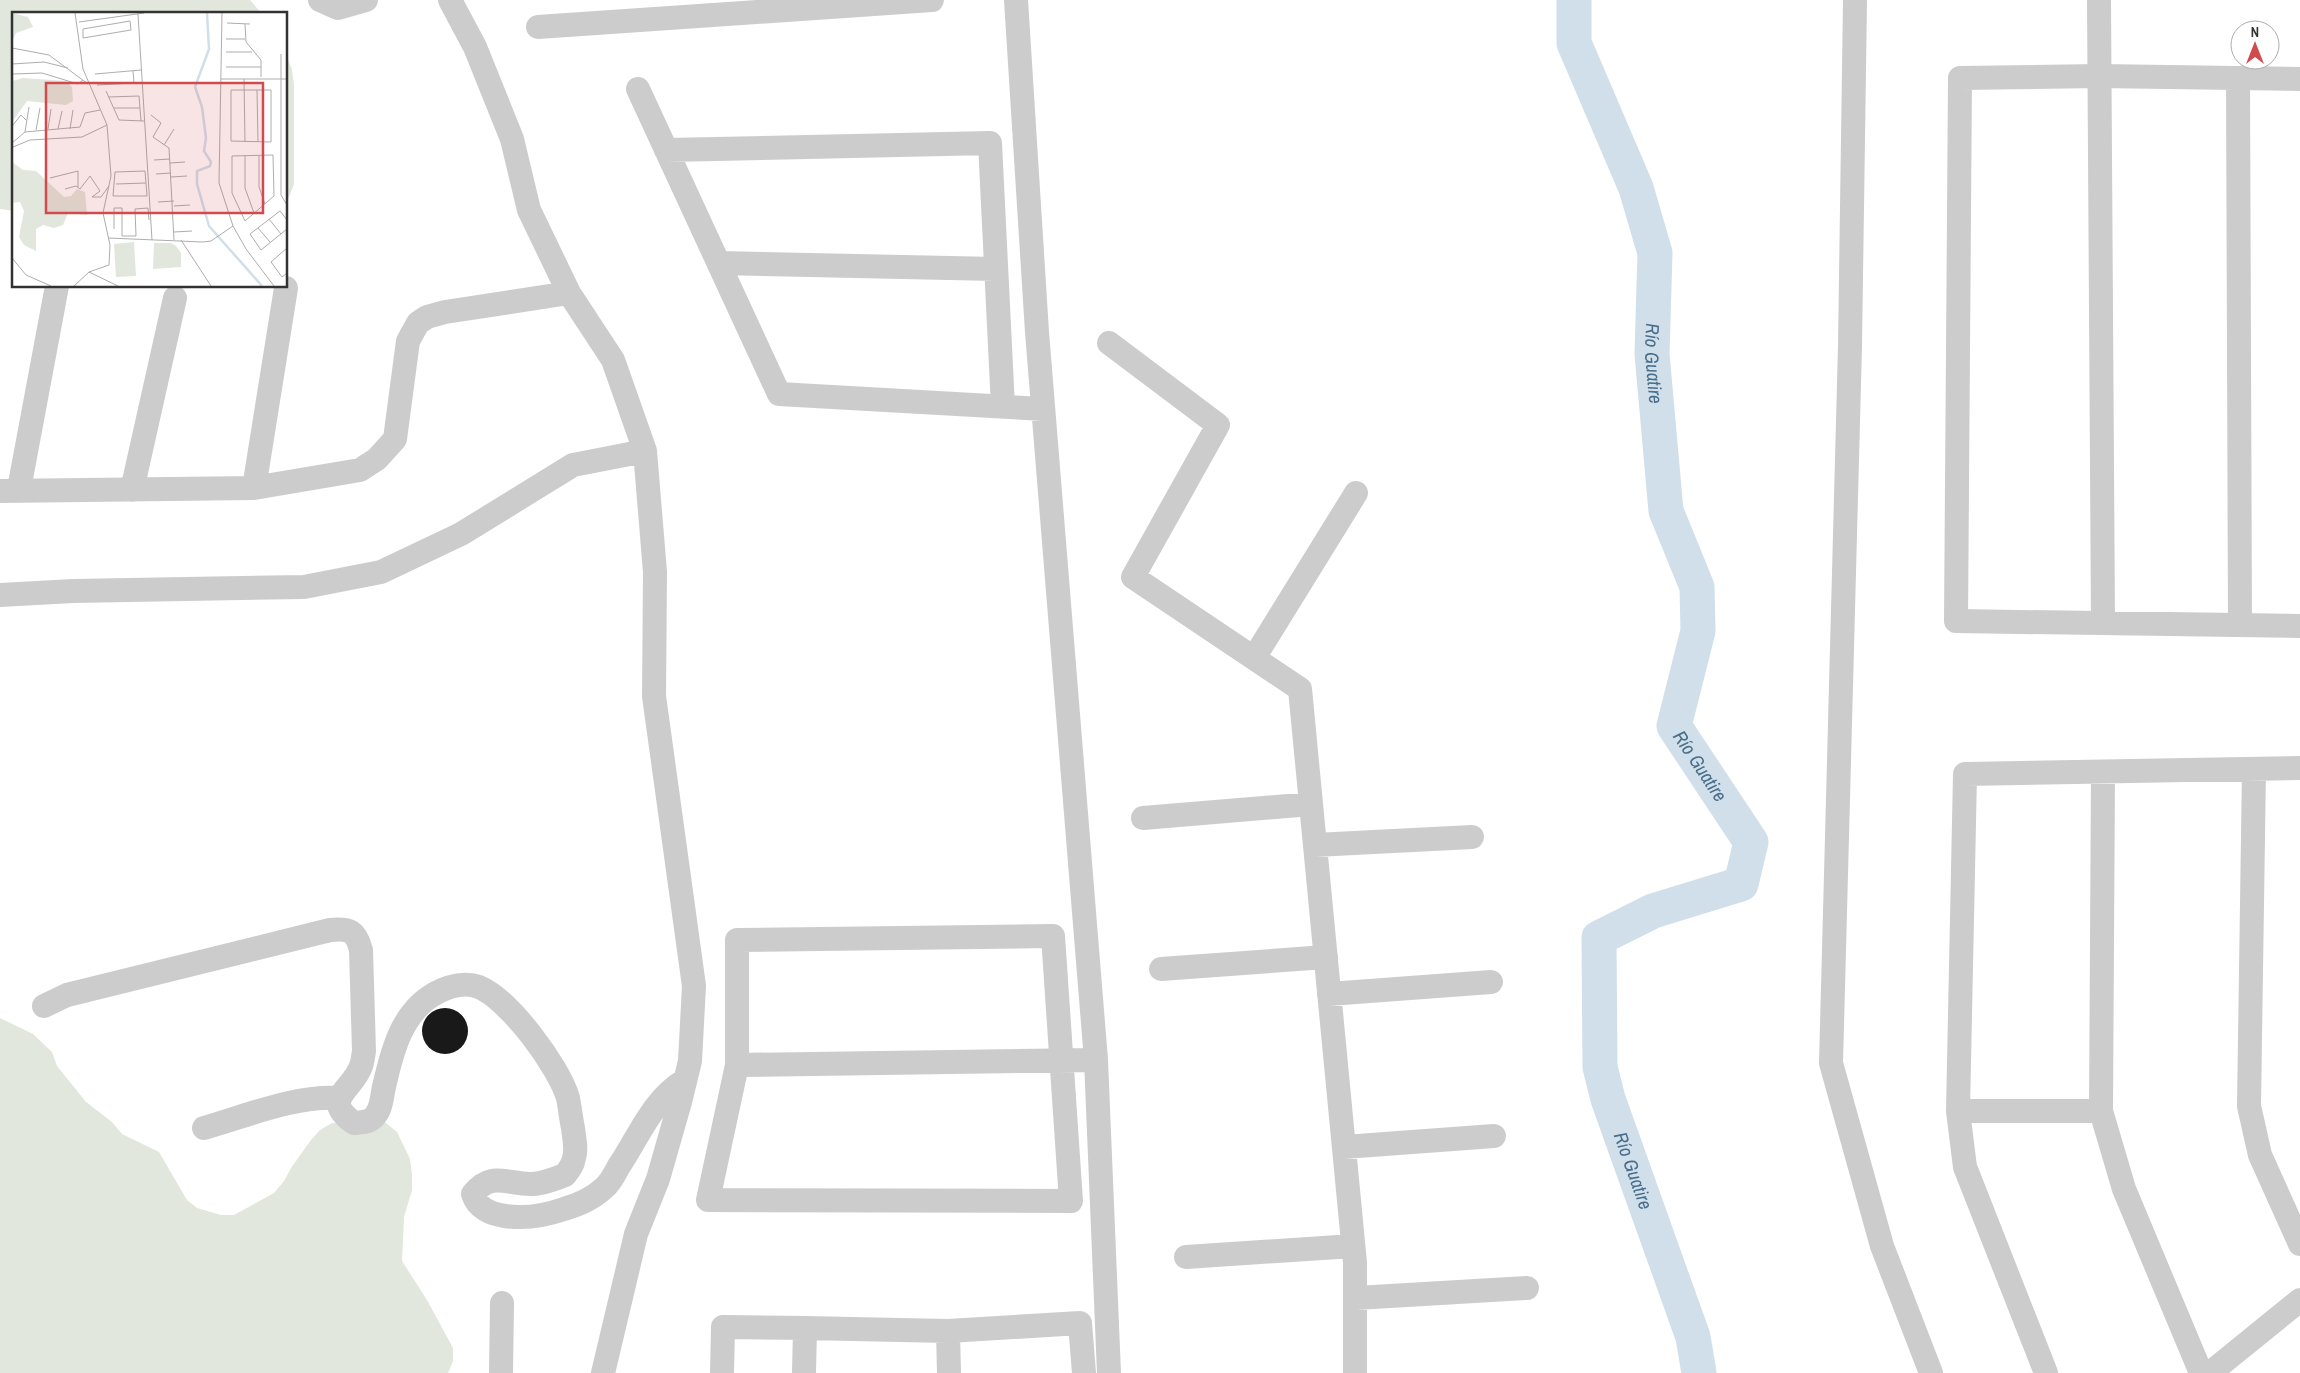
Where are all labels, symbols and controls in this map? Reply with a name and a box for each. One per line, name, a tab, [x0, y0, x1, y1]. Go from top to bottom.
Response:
inset map	[12, 12, 288, 288]
north arrow	[2230, 20, 2280, 70]
text: N	[2251, 23, 2259, 41]
water label: Río Guatire	[1639, 323, 1669, 405]
water label: Río Guatire	[1667, 725, 1734, 807]
water label: Río Guatire	[1608, 1128, 1659, 1213]

